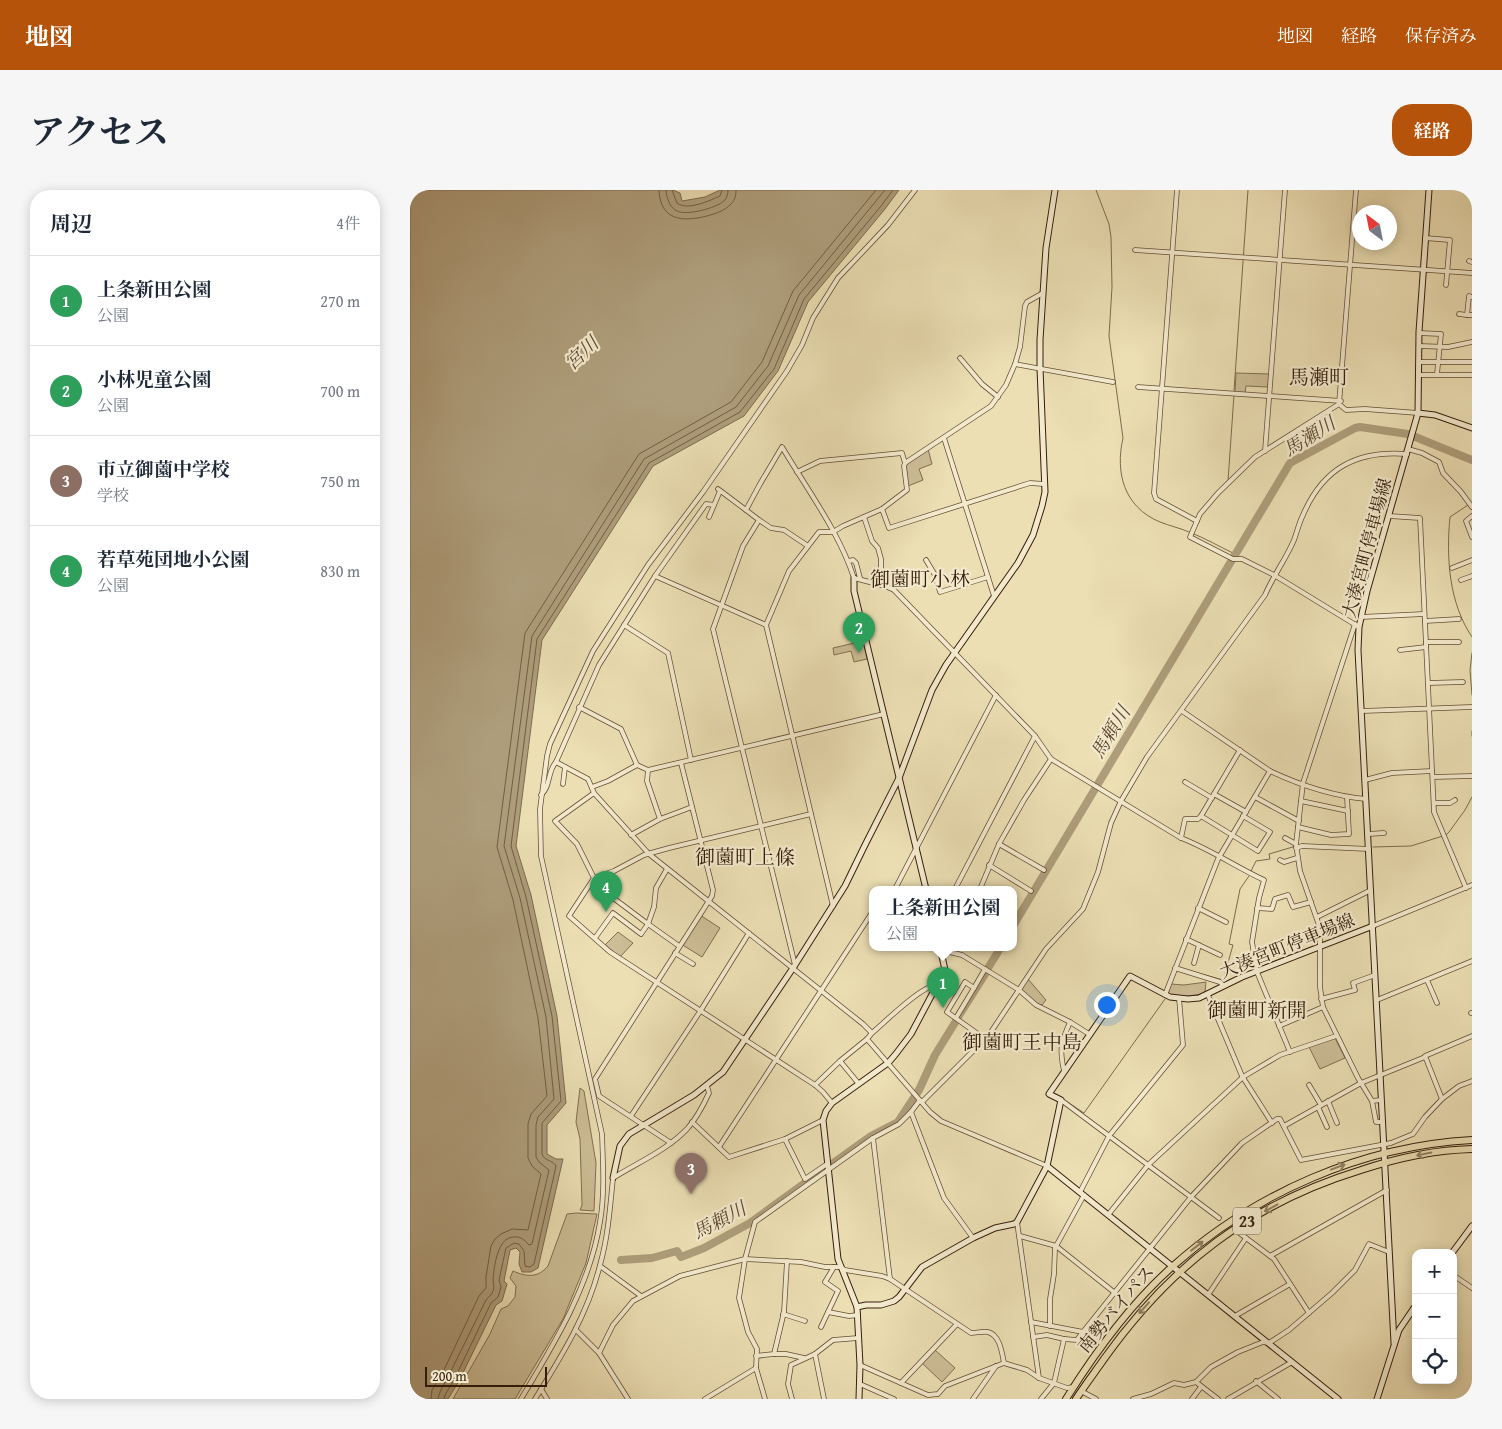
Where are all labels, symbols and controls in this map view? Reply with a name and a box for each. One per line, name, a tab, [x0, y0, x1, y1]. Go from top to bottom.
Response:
text: 地図	[25, 19, 73, 54]
text: 地図	[1277, 22, 1313, 49]
text: 経路	[1341, 22, 1377, 49]
text: 保存済み	[1405, 22, 1477, 49]
button: 経路	[1392, 104, 1472, 156]
text: アクセス	[30, 106, 169, 157]
north arrow	[1352, 205, 1397, 250]
text: 周辺	[50, 208, 92, 239]
text: 4件	[336, 211, 360, 235]
text: 上条新田公園	[97, 275, 211, 303]
text: 1	[62, 289, 70, 313]
text: 270 m	[320, 289, 360, 313]
text: 公園	[97, 303, 129, 327]
water label: 宮川	[558, 328, 606, 376]
district label: 馬瀬町	[1289, 362, 1349, 391]
text: 小林児童公園	[97, 365, 211, 393]
text: 2	[62, 379, 70, 403]
text: 700 m	[320, 379, 360, 403]
text: 公園	[97, 393, 129, 417]
water label: 馬瀬川	[1277, 408, 1342, 463]
text: 市立御薗中学校	[97, 455, 230, 483]
text: 3	[62, 469, 70, 493]
text: 750 m	[320, 469, 360, 493]
street label: 大湊宮町停車場線	[1335, 475, 1398, 621]
text: 学校	[97, 483, 129, 507]
text: 若草苑団地小公園	[97, 545, 249, 573]
text: 4	[62, 559, 70, 583]
text: 830 m	[320, 559, 360, 583]
district label: 御薗町小林	[870, 564, 970, 593]
text: 公園	[97, 573, 129, 597]
pin: 2	[843, 612, 875, 653]
water label: 馬頼川	[1083, 699, 1138, 764]
district label: 御薗町上條	[695, 842, 795, 871]
pin: 4	[590, 871, 622, 912]
popup	[869, 886, 1017, 951]
text: 上条新田公園	[886, 893, 1000, 921]
street label: 大湊宮町停車場線	[1215, 906, 1359, 985]
text: 公園	[886, 921, 918, 945]
pin: 1	[927, 967, 959, 1008]
your location	[1094, 992, 1120, 1018]
district label: 御薗町新開	[1207, 995, 1307, 1024]
district label: 御薗町王中島	[962, 1027, 1082, 1056]
one-way arrow	[1416, 1150, 1432, 1159]
pin: 3	[675, 1153, 707, 1194]
one-way arrow	[1330, 1162, 1346, 1171]
water label: 馬頼川	[687, 1193, 752, 1246]
one-way arrow	[1264, 1204, 1279, 1213]
road number: 23	[1233, 1208, 1261, 1234]
one-way arrow	[1190, 1240, 1203, 1251]
map controls	[1412, 1249, 1457, 1384]
button: +	[1412, 1249, 1457, 1294]
street label: 南勢バイパス	[1071, 1259, 1161, 1359]
button: −	[1412, 1294, 1457, 1339]
one-way arrow	[1138, 1301, 1150, 1314]
button: locate	[1412, 1339, 1457, 1384]
scale bar	[425, 1364, 548, 1387]
text: 200 m	[432, 1366, 467, 1386]

